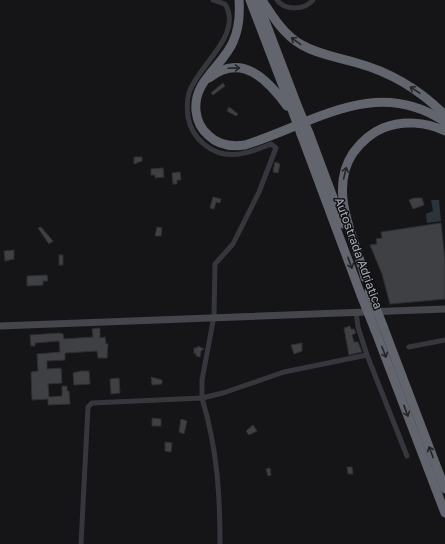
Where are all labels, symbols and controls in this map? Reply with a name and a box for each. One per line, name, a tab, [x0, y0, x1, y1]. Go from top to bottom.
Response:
one-way arrow	[290, 37, 301, 45]
one-way arrow	[228, 65, 241, 72]
one-way arrow	[410, 86, 421, 94]
one-way arrow	[342, 166, 350, 179]
street label: Autostrada Adriatica	[332, 195, 386, 311]
one-way arrow	[346, 256, 354, 268]
one-way arrow	[381, 345, 388, 357]
one-way arrow	[403, 404, 410, 417]
one-way arrow	[427, 447, 435, 459]

